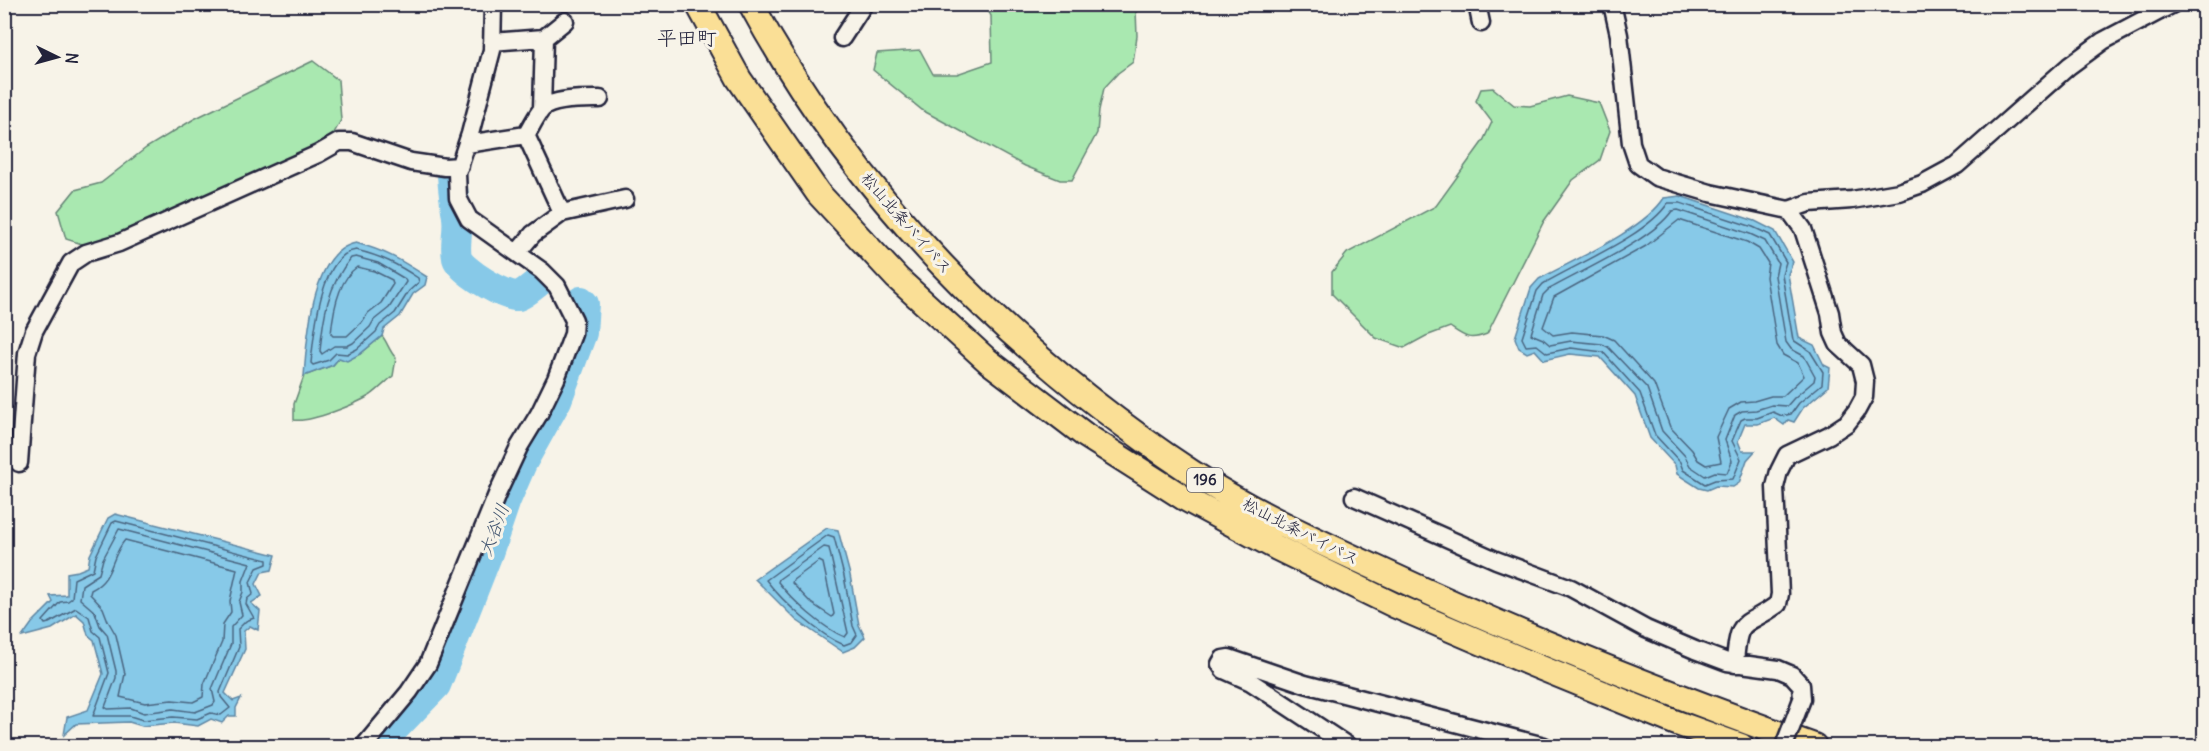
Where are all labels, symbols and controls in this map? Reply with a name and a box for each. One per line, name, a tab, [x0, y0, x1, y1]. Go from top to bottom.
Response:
district label: 平田町	[657, 25, 717, 50]
north arrow	[27, 27, 87, 87]
text: N	[61, 52, 82, 65]
street label: 松山北条バイパス	[858, 168, 956, 278]
road number: 196	[1187, 468, 1223, 492]
street label: 松山北条バイパス	[1240, 493, 1362, 569]
water label: 大谷川	[473, 500, 514, 559]

